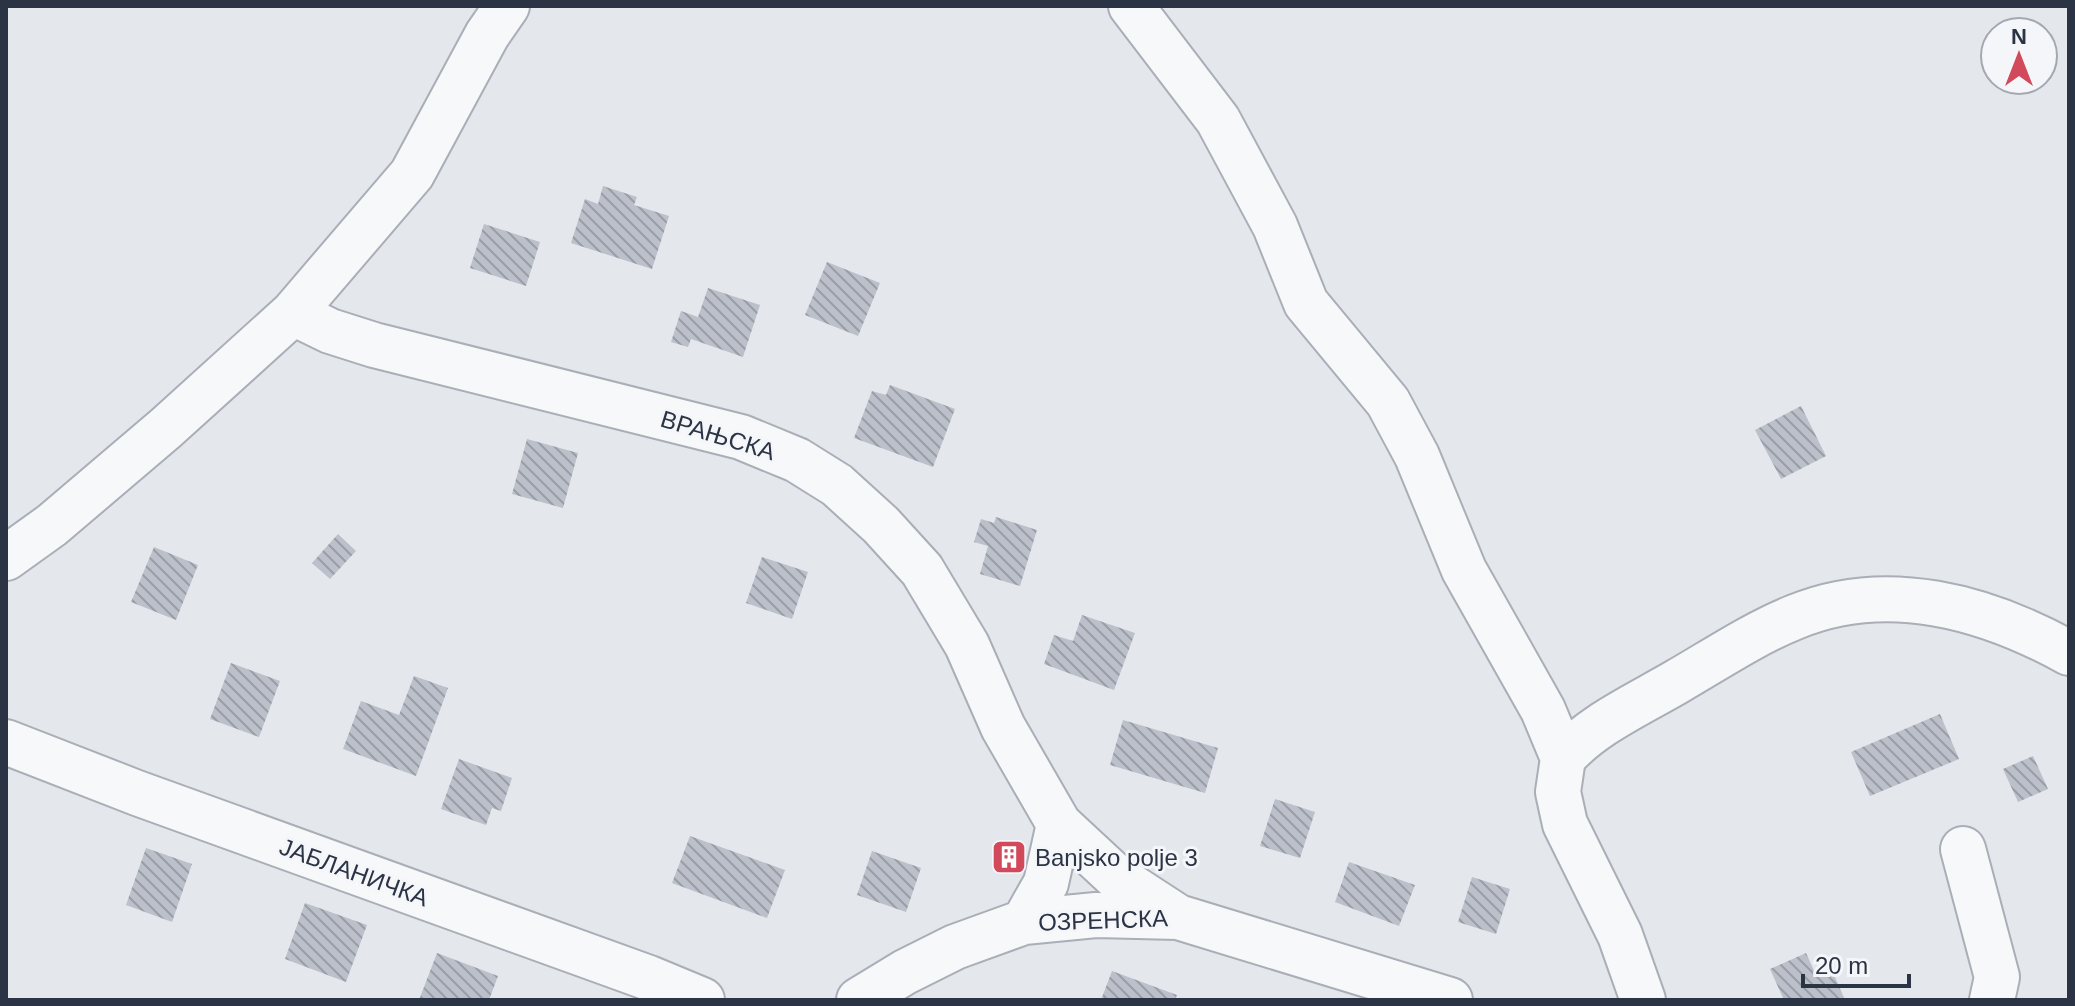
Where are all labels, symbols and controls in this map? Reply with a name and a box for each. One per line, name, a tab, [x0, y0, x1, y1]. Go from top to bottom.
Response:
north arrow	[1979, 16, 2059, 96]
text: N	[2011, 24, 2027, 49]
street label: ВРАЊСКА	[658, 405, 778, 465]
street label: ЈАБЛАНИЧКА	[276, 833, 432, 911]
building icon: Banjsko polje 3	[990, 838, 1028, 876]
place label: Banjsko polje 3	[1035, 844, 1198, 871]
street label: ОЗРЕНСКА	[1038, 904, 1168, 936]
scale bar	[1803, 938, 1909, 988]
text: 20 m	[1815, 952, 1868, 979]

